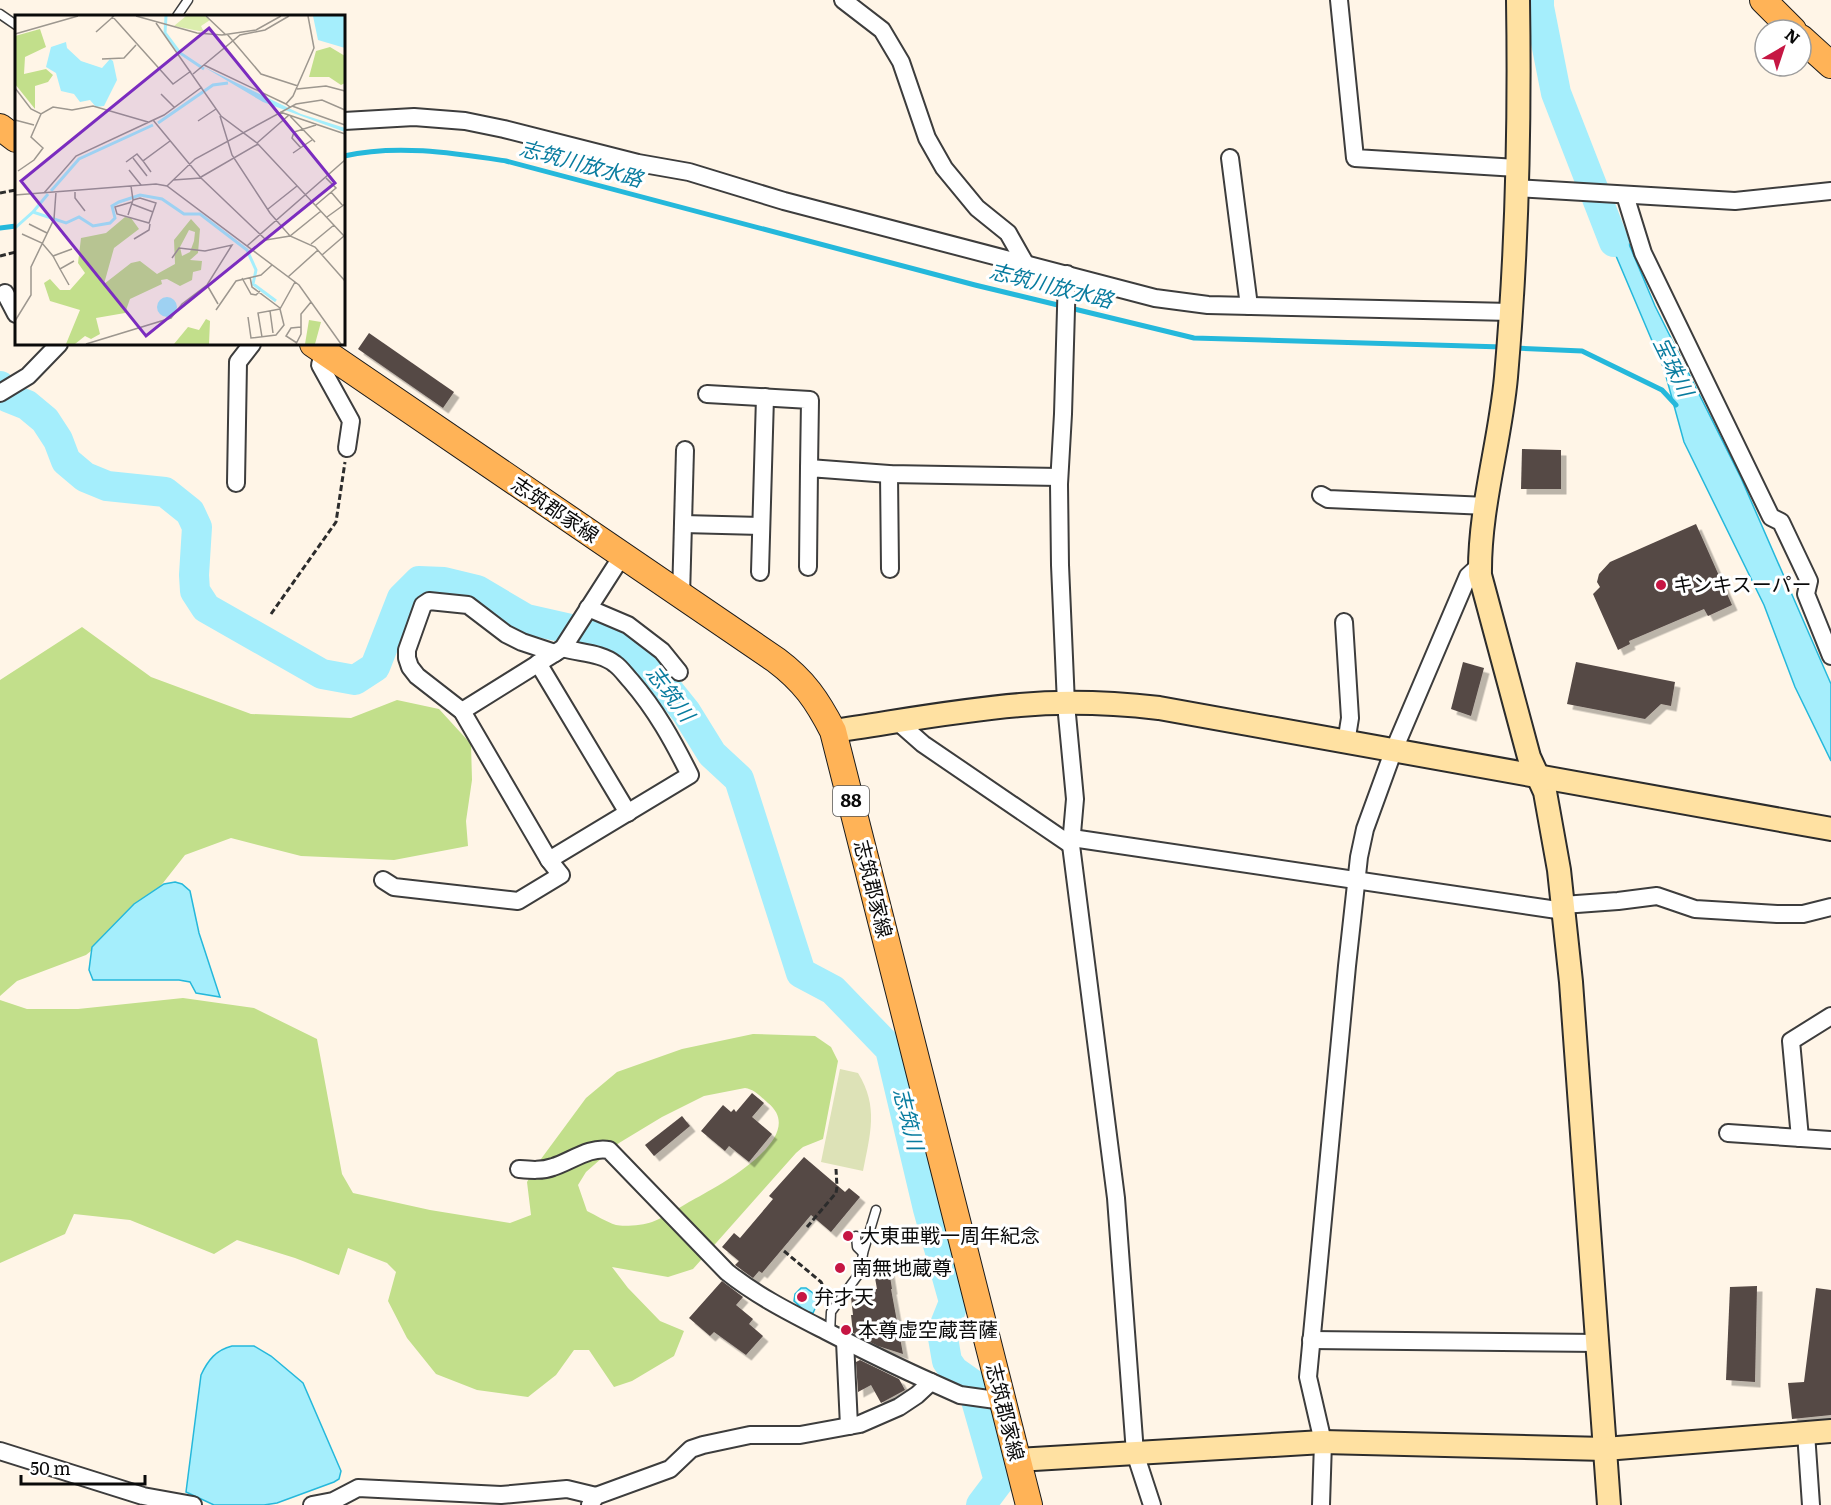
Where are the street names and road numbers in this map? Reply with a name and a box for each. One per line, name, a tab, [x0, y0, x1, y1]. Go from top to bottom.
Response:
street label: 志筑郡家線	[506, 468, 606, 549]
road number: 88	[833, 786, 869, 816]
street label: 志筑郡家線	[848, 836, 902, 941]
street label: 志筑郡家線	[980, 1359, 1034, 1464]

